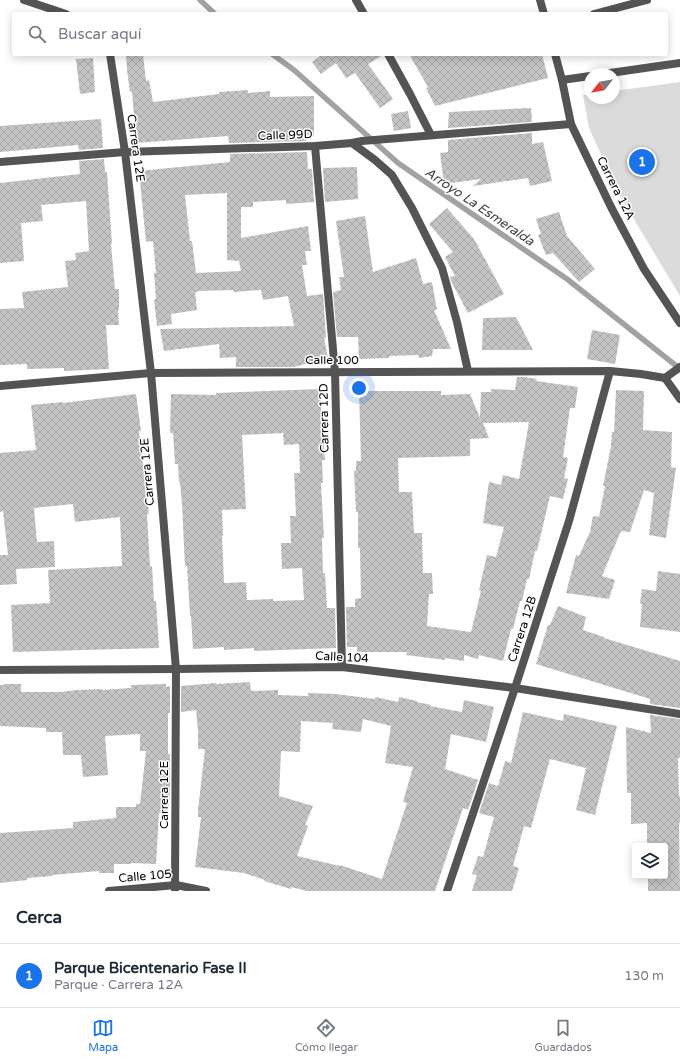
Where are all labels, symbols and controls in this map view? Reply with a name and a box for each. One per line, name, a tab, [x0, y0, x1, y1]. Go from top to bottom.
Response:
search box	[12, 12, 668, 56]
icon: search	[26, 23, 48, 45]
text: Buscar aquí	[58, 25, 141, 43]
north arrow	[584, 68, 620, 104]
street label: Carrera 12E	[124, 113, 148, 183]
street label: Calle 99D	[257, 127, 313, 143]
pin: 1	[629, 147, 655, 177]
street label: Carrera 12A	[594, 154, 638, 222]
water label: Arroyo La Esmeralda	[422, 164, 538, 250]
street label: Calle 100	[305, 353, 359, 367]
your location	[349, 378, 369, 398]
street label: Carrera 12D	[316, 383, 332, 453]
street label: Carrera 12E	[137, 437, 157, 507]
street label: Carrera 12B	[505, 594, 539, 664]
street label: Calle 104	[315, 649, 370, 665]
street label: Carrera 12E	[157, 761, 171, 829]
map controls	[632, 843, 668, 879]
button: layers	[632, 843, 668, 879]
street label: Calle 105	[118, 867, 172, 885]
text: Cerca	[16, 907, 62, 928]
text: Parque Bicentenario Fase II	[54, 959, 247, 977]
text: 1	[25, 968, 33, 984]
text: 130 m	[624, 968, 664, 984]
text: Parque · Carrera 12A	[54, 977, 183, 993]
tab: Mapa	[88, 1017, 118, 1054]
tab: Cómo llegar	[295, 1017, 358, 1054]
tab: Guardados	[534, 1017, 592, 1054]

